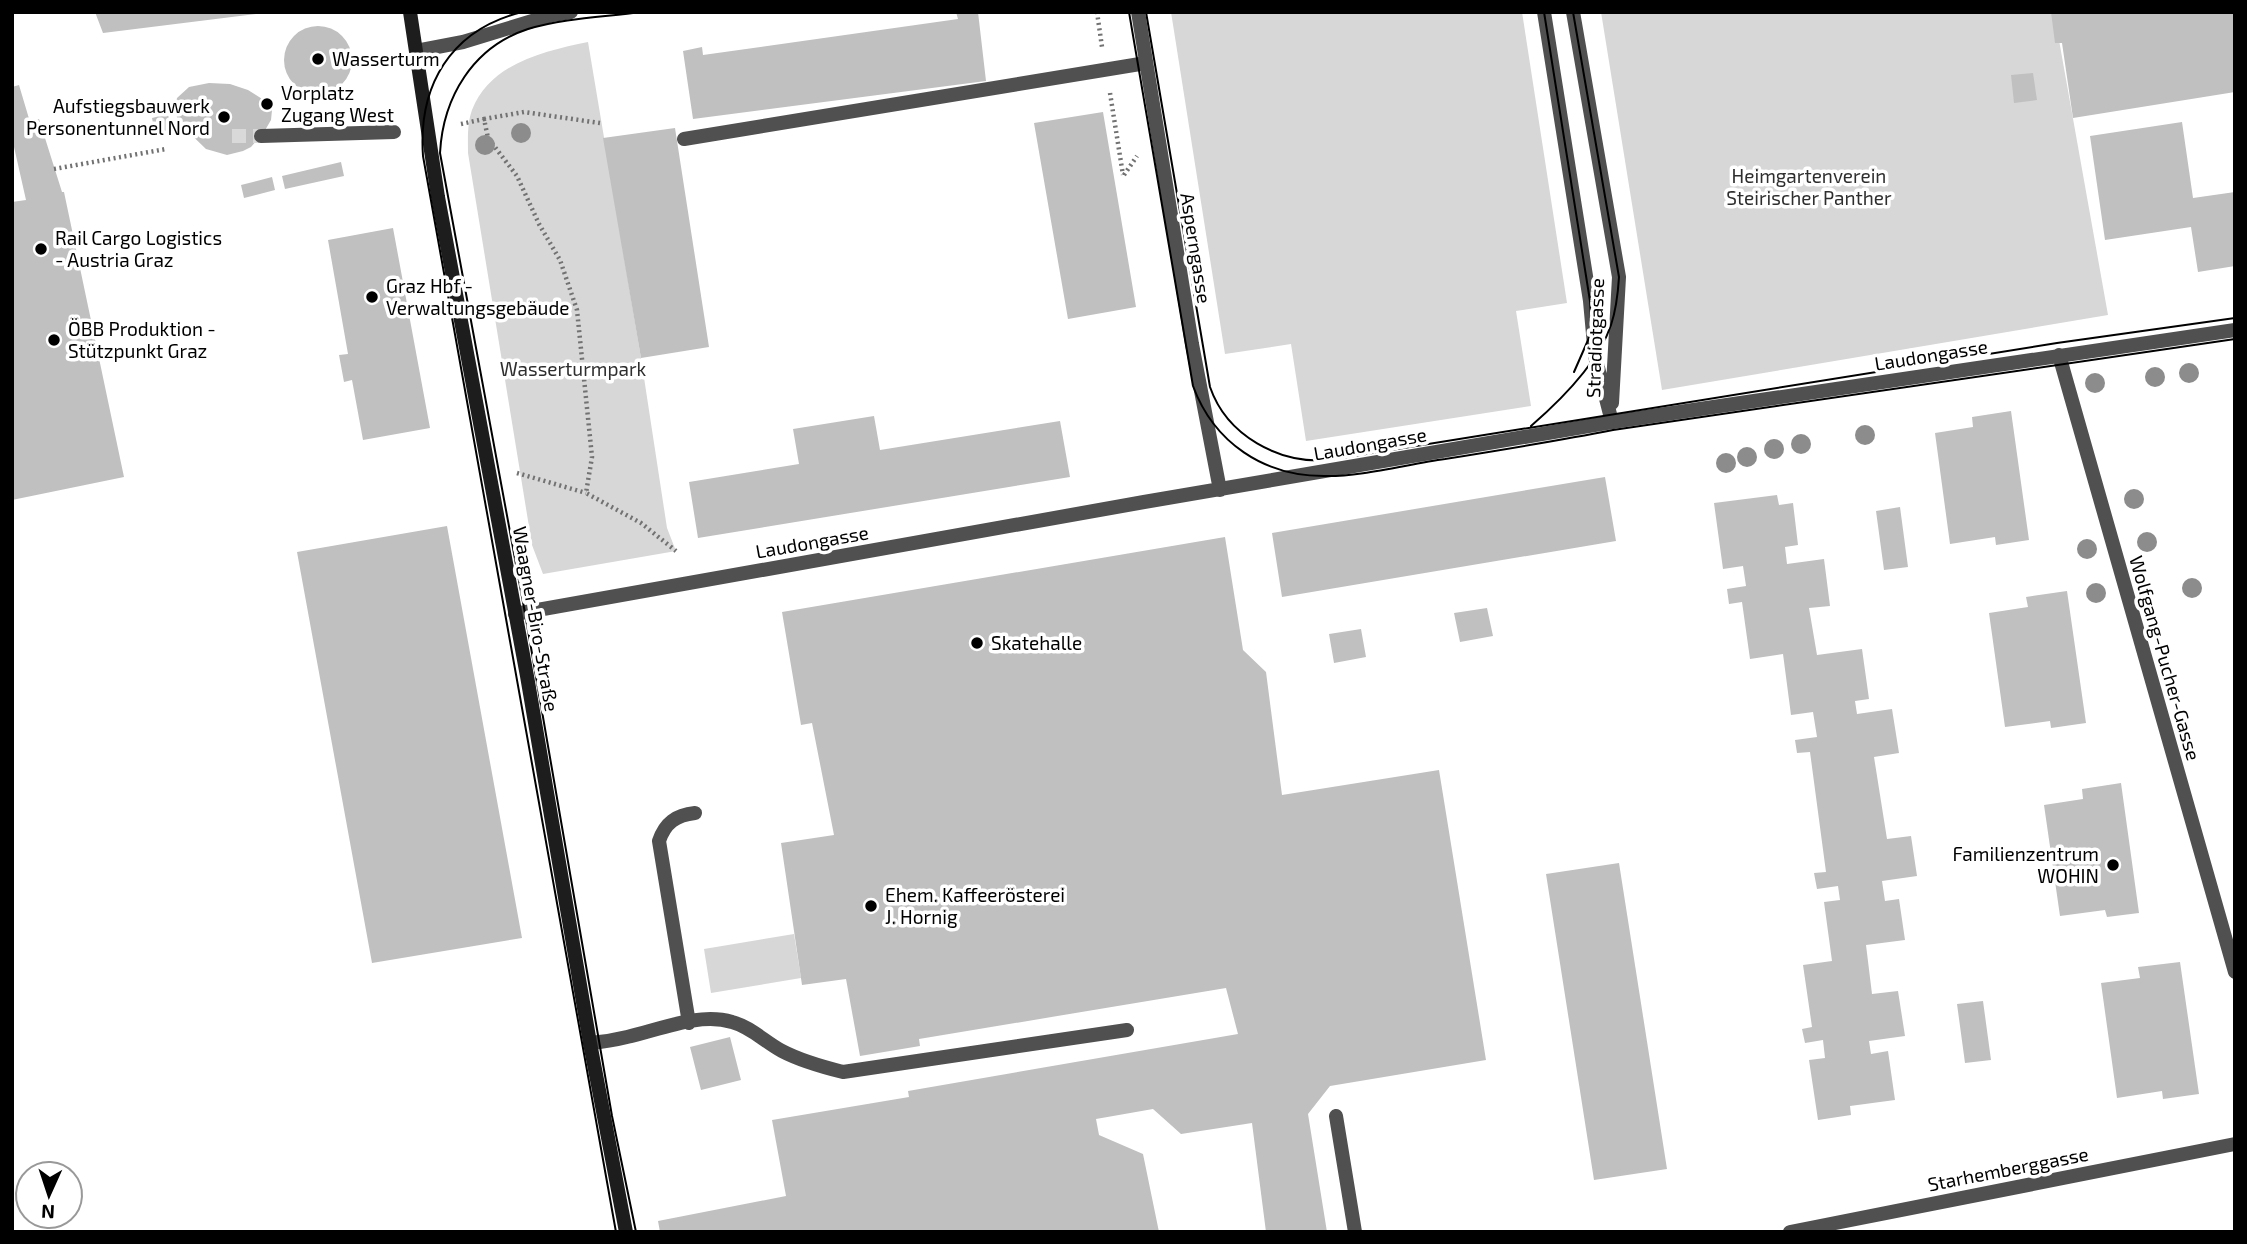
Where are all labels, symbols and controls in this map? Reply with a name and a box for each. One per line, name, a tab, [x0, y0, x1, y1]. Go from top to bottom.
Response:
place label: Wasserturm	[332, 47, 440, 70]
marker: Wasserturm	[310, 51, 326, 67]
place label: Vorplatz Zugang West	[281, 81, 394, 126]
place label: Aufstiegsbauwerk Personentunnel Nord	[26, 94, 210, 139]
marker: Vorplatz Zugang West	[259, 96, 275, 112]
marker: Aufstiegsbauwerk Personentunnel Nord	[216, 109, 232, 125]
park label: Heimgartenverein Steirischer Panther	[1726, 164, 1892, 209]
street label: Asperngasse	[1176, 191, 1217, 305]
place label: Rail Cargo Logistics - Austria Graz	[55, 226, 222, 271]
marker: Rail Cargo Logistics - Austria Graz	[33, 241, 49, 257]
place label: Graz Hbf - Verwaltungsgebäude	[386, 274, 569, 319]
street label: Stradiotgasse	[1581, 278, 1608, 398]
marker: Graz Hbf - Verwaltungsgebäude	[364, 289, 380, 305]
place label: ÖBB Produktion - Stützpunkt Graz	[68, 317, 216, 362]
marker: ÖBB Produktion - Stützpunkt Graz	[46, 332, 62, 348]
street label: Laudongasse	[1873, 334, 1989, 375]
park label: Wasserturmpark	[500, 357, 647, 380]
street label: Laudongasse	[1312, 422, 1428, 465]
street label: Laudongasse	[754, 520, 870, 563]
street label: Waagner-Biro-Straße	[509, 525, 564, 713]
street label: Wolfgang-Pucher-Gasse	[2125, 553, 2206, 763]
place label: Skatehalle	[991, 631, 1082, 654]
marker: Skatehalle	[969, 635, 985, 651]
place label: Familienzentrum WOHIN	[1953, 842, 2099, 887]
marker: Familienzentrum WOHIN	[2105, 857, 2121, 873]
place label: Ehem. Kaffeerösterei J. Hornig	[885, 883, 1065, 928]
marker: Ehem. Kaffeerösterei J. Hornig	[863, 898, 879, 914]
street label: Starhemberggasse	[1926, 1142, 2090, 1195]
north arrow	[14, 1160, 84, 1230]
text: N	[41, 1201, 56, 1224]

